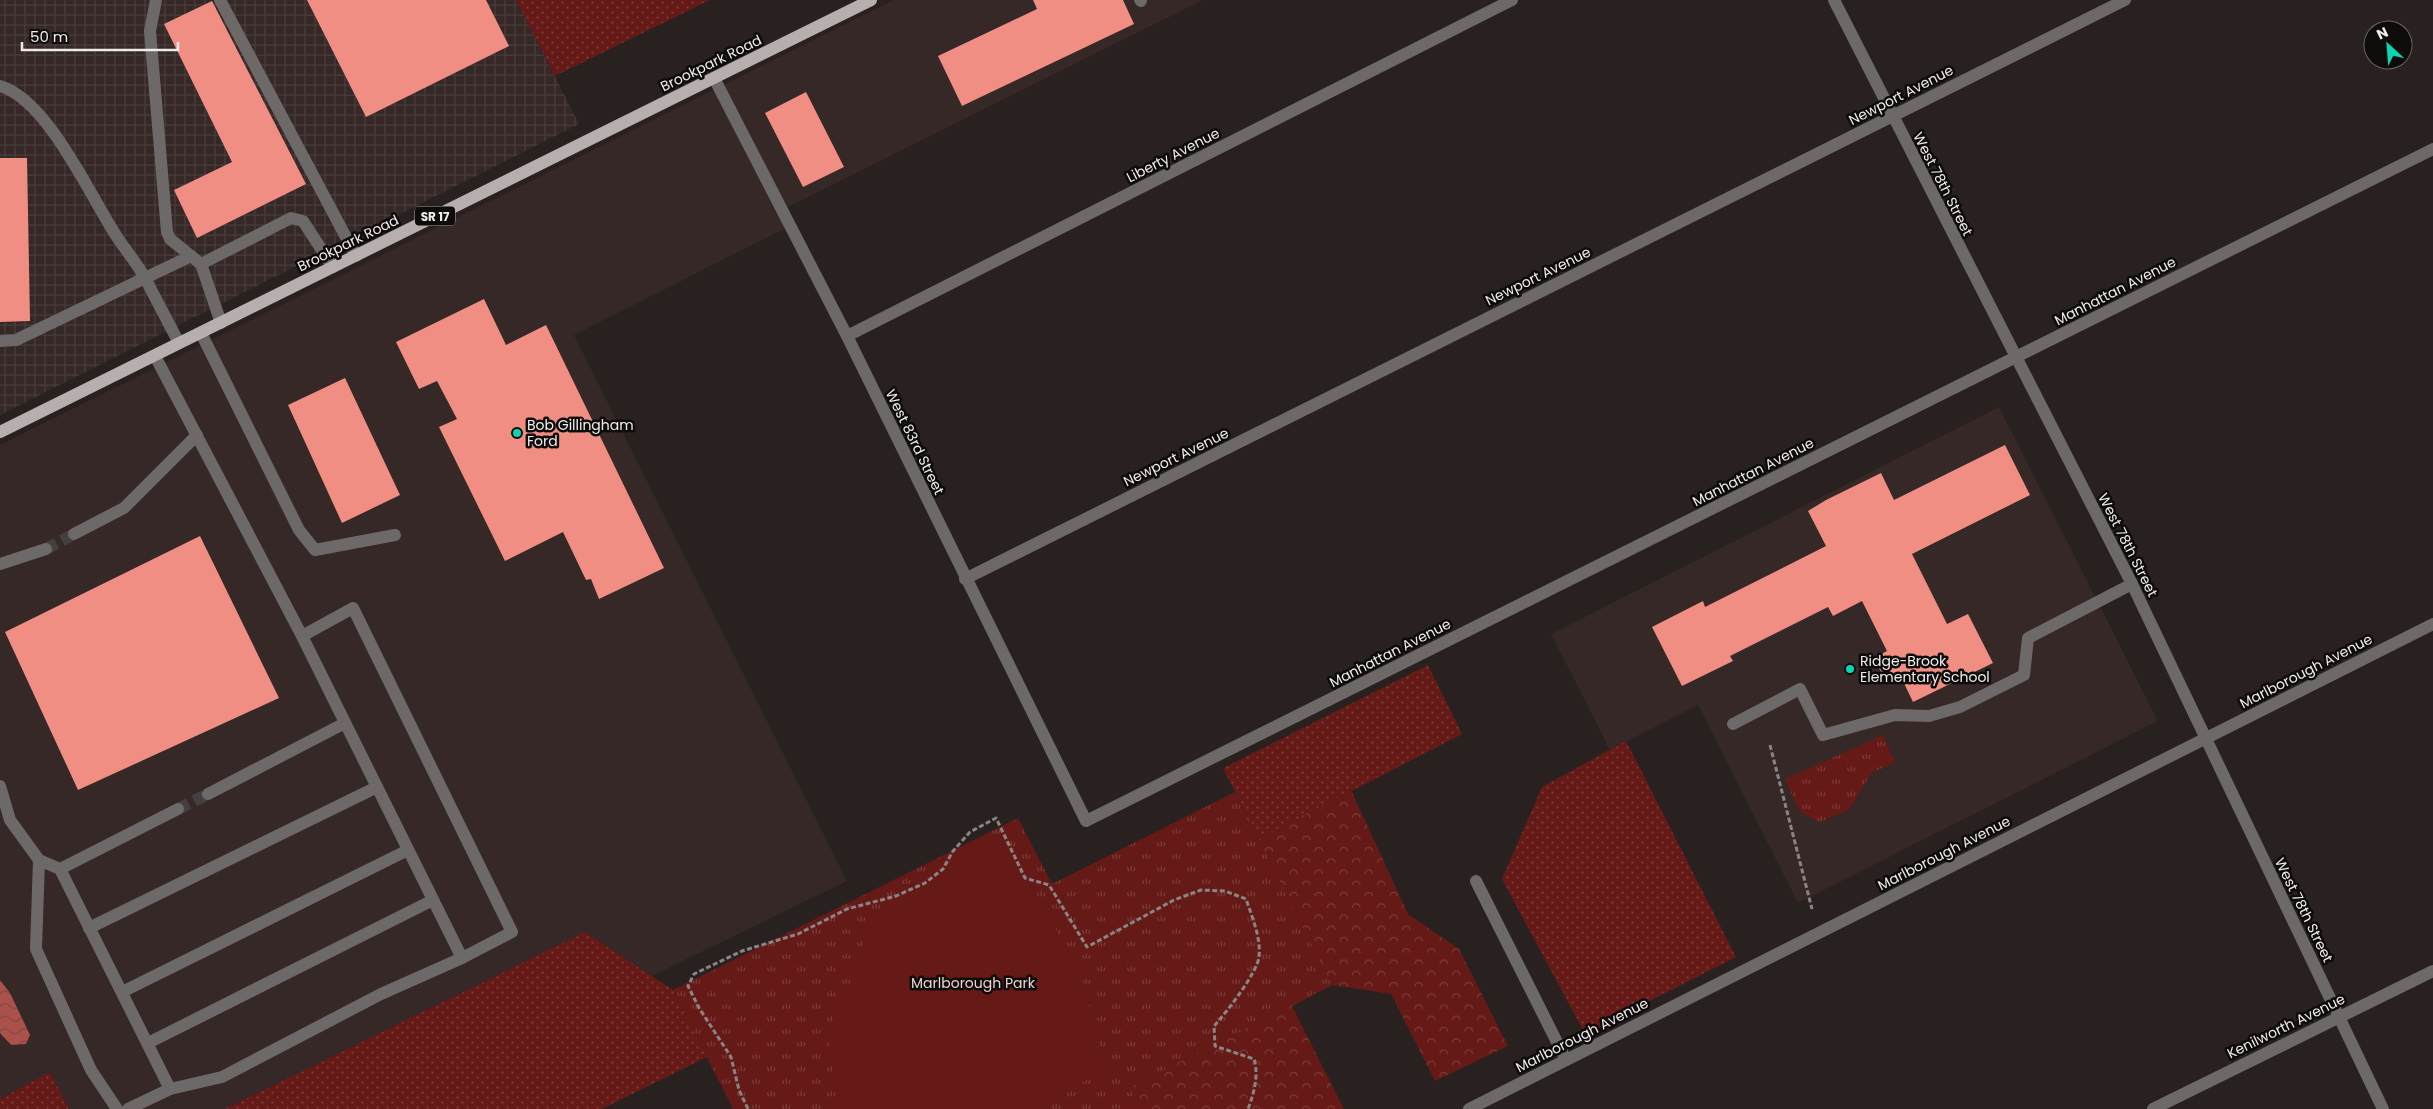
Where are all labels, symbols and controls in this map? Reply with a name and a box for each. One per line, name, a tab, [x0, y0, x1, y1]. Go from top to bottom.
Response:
scale bar	[22, 20, 179, 52]
north arrow	[2363, 20, 2413, 70]
text: N	[2373, 22, 2391, 45]
text: 50 m	[30, 26, 68, 47]
street label: Brookpark Road	[657, 30, 765, 96]
street label: Newport Avenue	[1845, 60, 1957, 130]
street label: Liberty Avenue	[1123, 123, 1223, 187]
street label: West 78th Street	[1908, 129, 1978, 239]
road number: SR 17	[415, 207, 455, 226]
street label: Brookpark Road	[294, 210, 402, 276]
street label: Newport Avenue	[1482, 242, 1594, 310]
street label: Manhattan Avenue	[2051, 252, 2179, 330]
street label: West 83rd Street	[881, 386, 949, 498]
place label: Bob Gillingham Ford	[527, 415, 634, 451]
street label: Newport Avenue	[1120, 423, 1232, 491]
marker: Bob Gillingham Ford	[511, 427, 523, 439]
street label: Manhattan Avenue	[1689, 433, 1817, 511]
street label: West 78th Street	[2093, 490, 2163, 600]
street label: Manhattan Avenue	[1326, 614, 1454, 692]
street label: Marlborough Avenue	[2236, 629, 2376, 713]
place label: Ridge-Brook Elementary School	[1860, 651, 1990, 687]
marker: Ridge-Brook Elementary School	[1844, 663, 1856, 675]
street label: Marlborough Avenue	[1874, 811, 2014, 895]
street label: West 78th Street	[2270, 854, 2338, 966]
park label: Marlborough Park	[911, 973, 1036, 993]
street label: Kenilworth Avenue	[2224, 989, 2349, 1063]
street label: Marlborough Avenue	[1512, 993, 1652, 1077]

